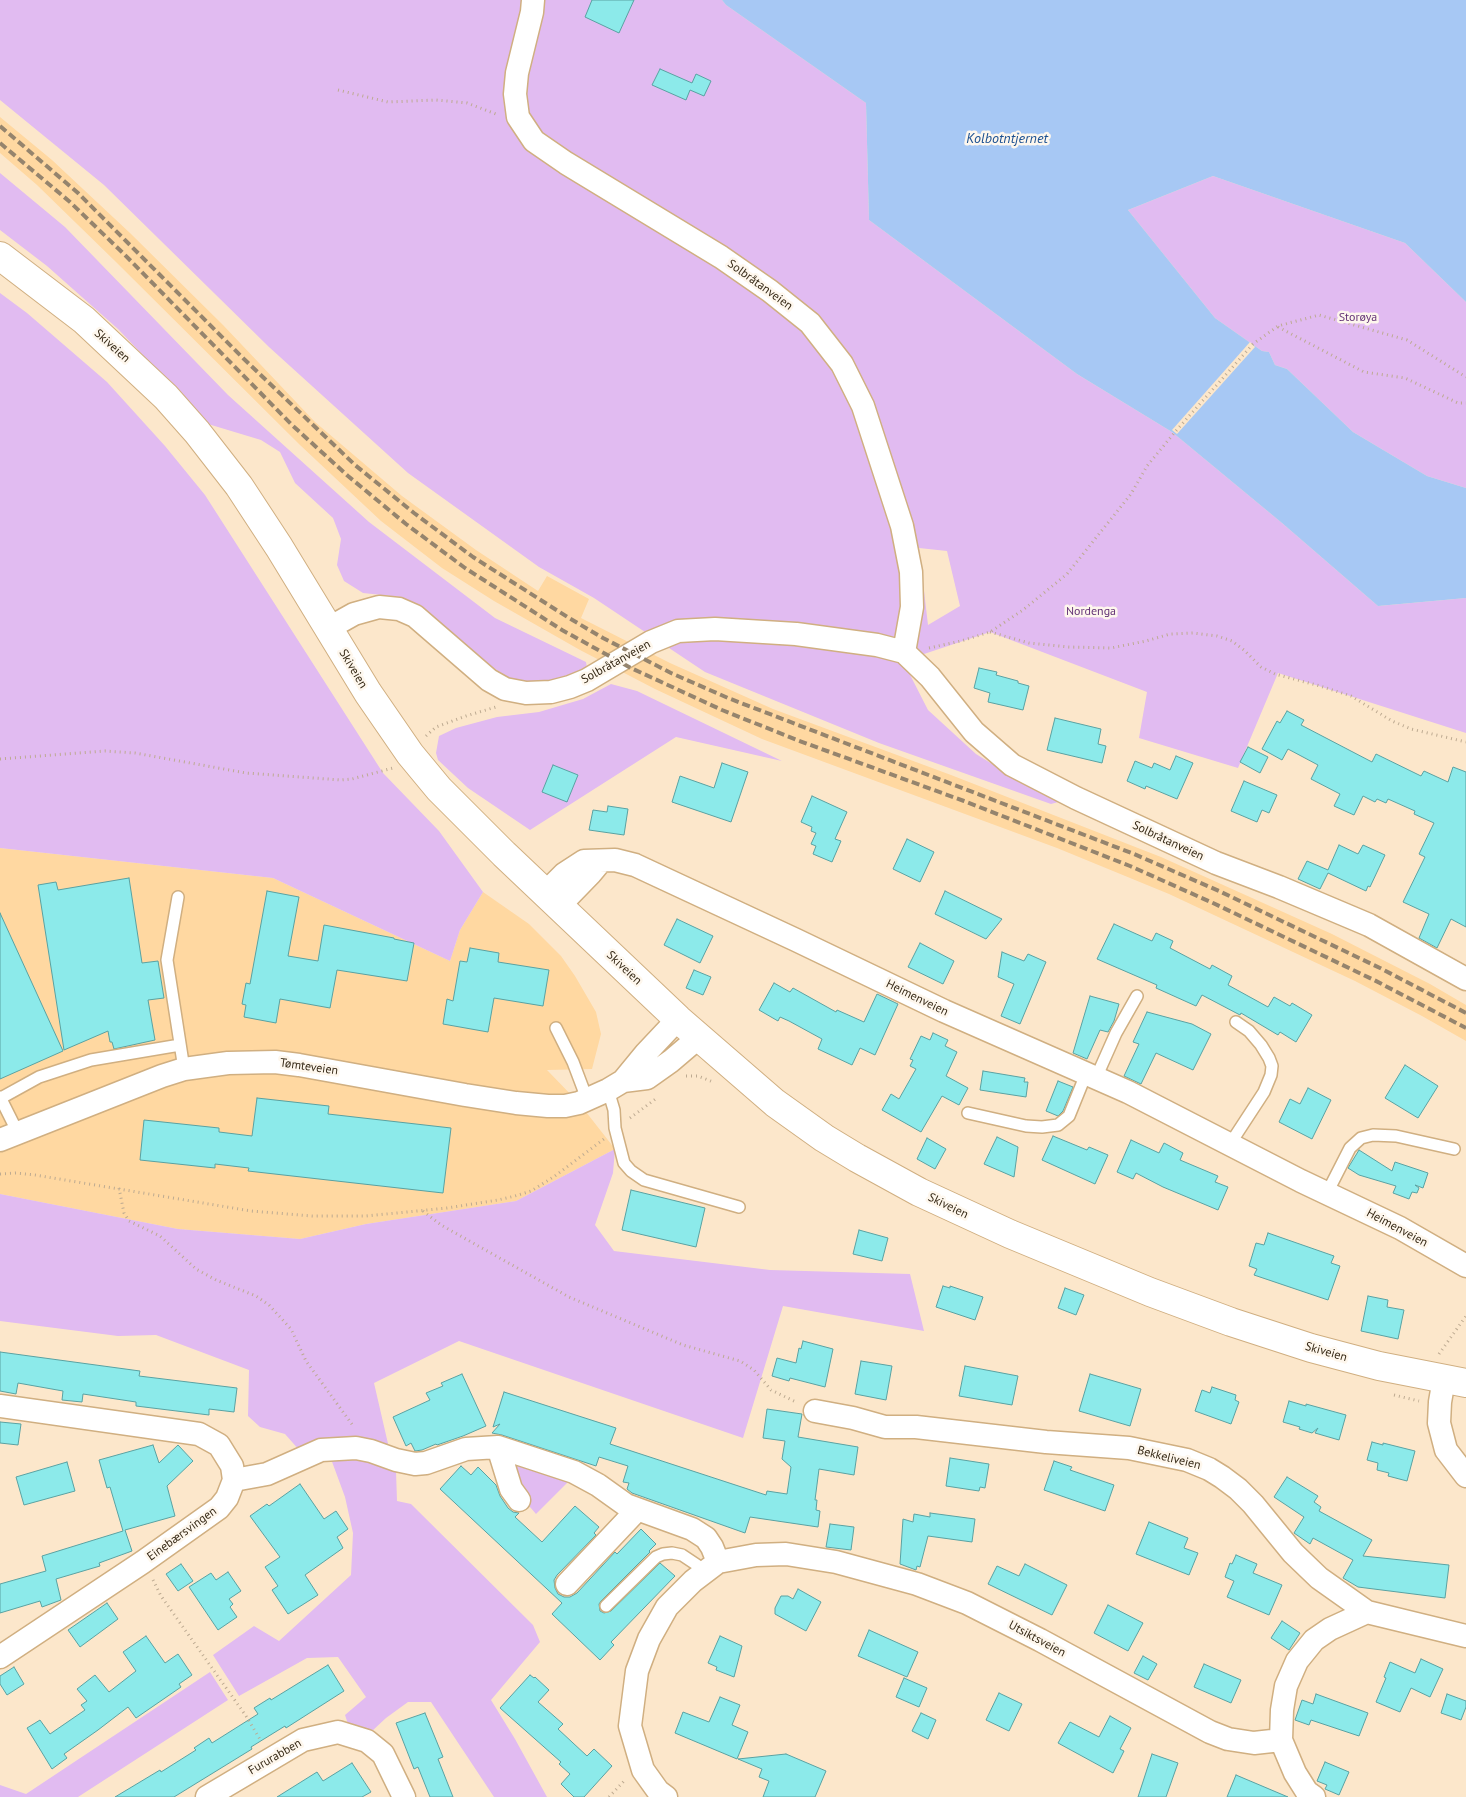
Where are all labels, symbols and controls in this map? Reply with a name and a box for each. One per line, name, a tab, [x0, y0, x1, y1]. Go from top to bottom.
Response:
water label: Kolbotntjernet	[966, 131, 1048, 147]
street label: Solbråtanveien	[725, 257, 795, 313]
park label: Storøya	[1339, 311, 1377, 325]
street label: Skiveien	[91, 326, 133, 366]
park label: Nordenga	[1066, 605, 1116, 619]
street label: Solbråtanveien	[579, 637, 653, 687]
street label: Skiveien	[336, 647, 370, 691]
street label: Solbråtanveien	[1130, 818, 1206, 864]
street label: Skiveien	[603, 948, 645, 988]
street label: Heimenveien	[884, 977, 950, 1019]
street label: Tømteveien	[279, 1056, 339, 1078]
street label: Skiveien	[926, 1190, 970, 1222]
street label: Heimenveien	[1364, 1206, 1430, 1250]
street label: Skiveien	[1303, 1339, 1349, 1365]
street label: Bekkeliveien	[1136, 1443, 1202, 1473]
street label: Einebærsvingen	[145, 1504, 219, 1564]
street label: Utsiktsveien	[1006, 1618, 1068, 1660]
street label: Fururabben	[246, 1736, 304, 1778]

